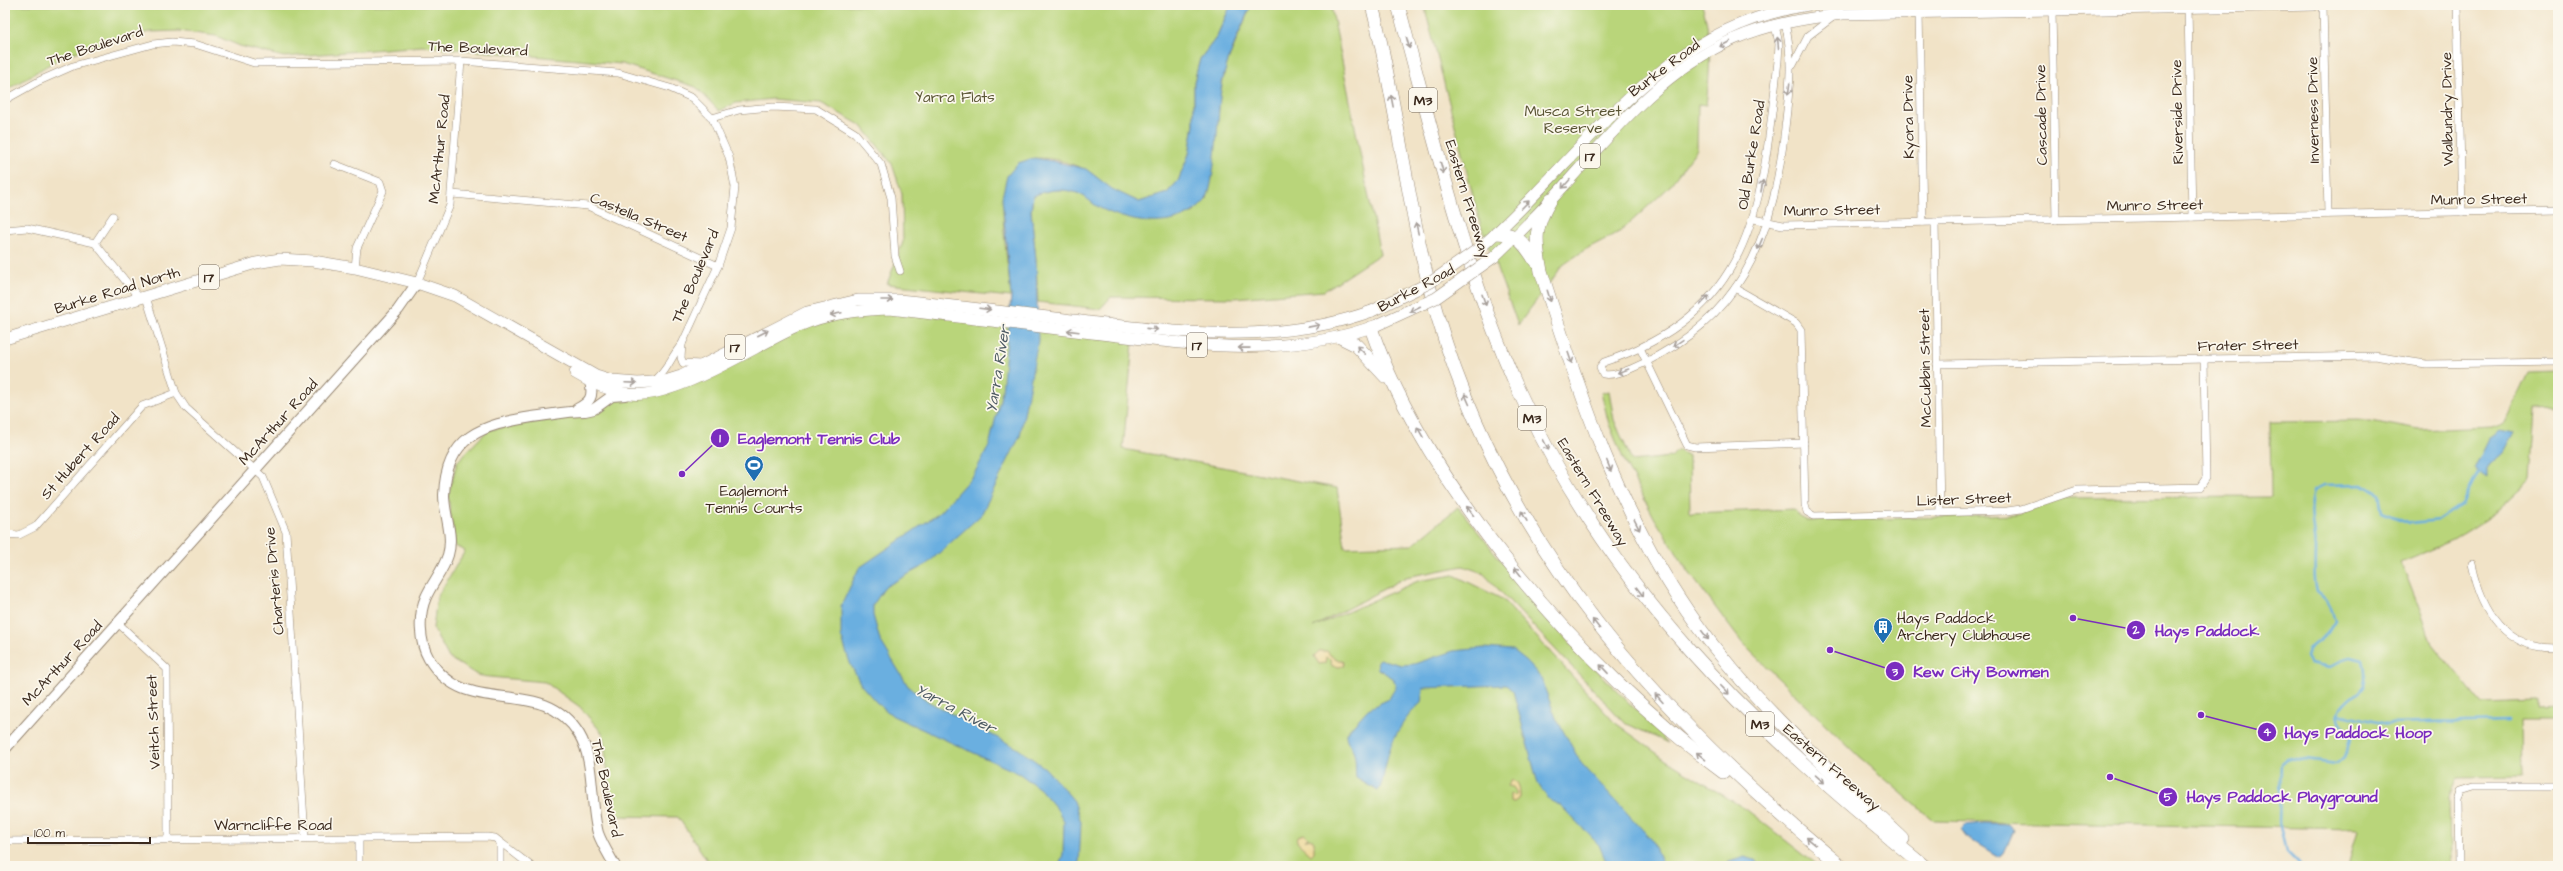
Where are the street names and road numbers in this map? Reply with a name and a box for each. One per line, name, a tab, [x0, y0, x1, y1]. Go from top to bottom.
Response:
street label: The Boulevard	[45, 21, 146, 72]
street label: Burke Road	[1624, 34, 1705, 102]
street label: The Boulevard	[428, 35, 528, 62]
street label: Walbundry Drive	[2436, 52, 2460, 166]
street label: Inverness Drive	[2302, 56, 2325, 164]
street label: Riverside Drive	[2166, 59, 2189, 165]
street label: Cascade Drive	[2030, 64, 2053, 166]
street label: Kyora Drive	[1897, 75, 1921, 159]
road number: M3	[1409, 88, 1437, 112]
street label: McArthur Road	[423, 93, 456, 205]
street label: Old Burke Road	[1732, 99, 1771, 211]
street label: Eastern Freeway	[1439, 137, 1496, 261]
road number: 17	[1580, 144, 1600, 168]
street label: Castella Street	[587, 187, 691, 248]
street label: Munro Street	[2431, 188, 2527, 211]
street label: Munro Street	[2107, 194, 2203, 217]
street label: Munro Street	[1784, 199, 1880, 222]
street label: The Boulevard	[666, 226, 725, 326]
street label: Burke Road	[1374, 259, 1459, 318]
street label: Burke Road North	[52, 261, 183, 320]
road number: 17	[199, 265, 219, 289]
street label: McCubbin Street	[1914, 308, 1937, 428]
road number: 17	[1187, 333, 1207, 357]
street label: Frater Street	[2197, 334, 2299, 357]
road number: 17	[725, 335, 745, 359]
street label: McArthur Road	[234, 374, 323, 470]
road number: M3	[1518, 406, 1546, 430]
street label: St Hubert Road	[36, 408, 125, 504]
street label: Eastern Freeway	[1551, 434, 1633, 551]
street label: Lister Street	[1916, 487, 2012, 512]
street label: Charteris Drive	[259, 526, 290, 636]
street label: McArthur Road	[17, 616, 108, 711]
street label: Veitch Street	[141, 674, 166, 770]
road number: M3	[1746, 712, 1774, 736]
street label: Eastern Freeway	[1778, 719, 1885, 816]
street label: The Boulevard	[586, 737, 627, 839]
street label: Warncliffe Road	[214, 815, 332, 836]

